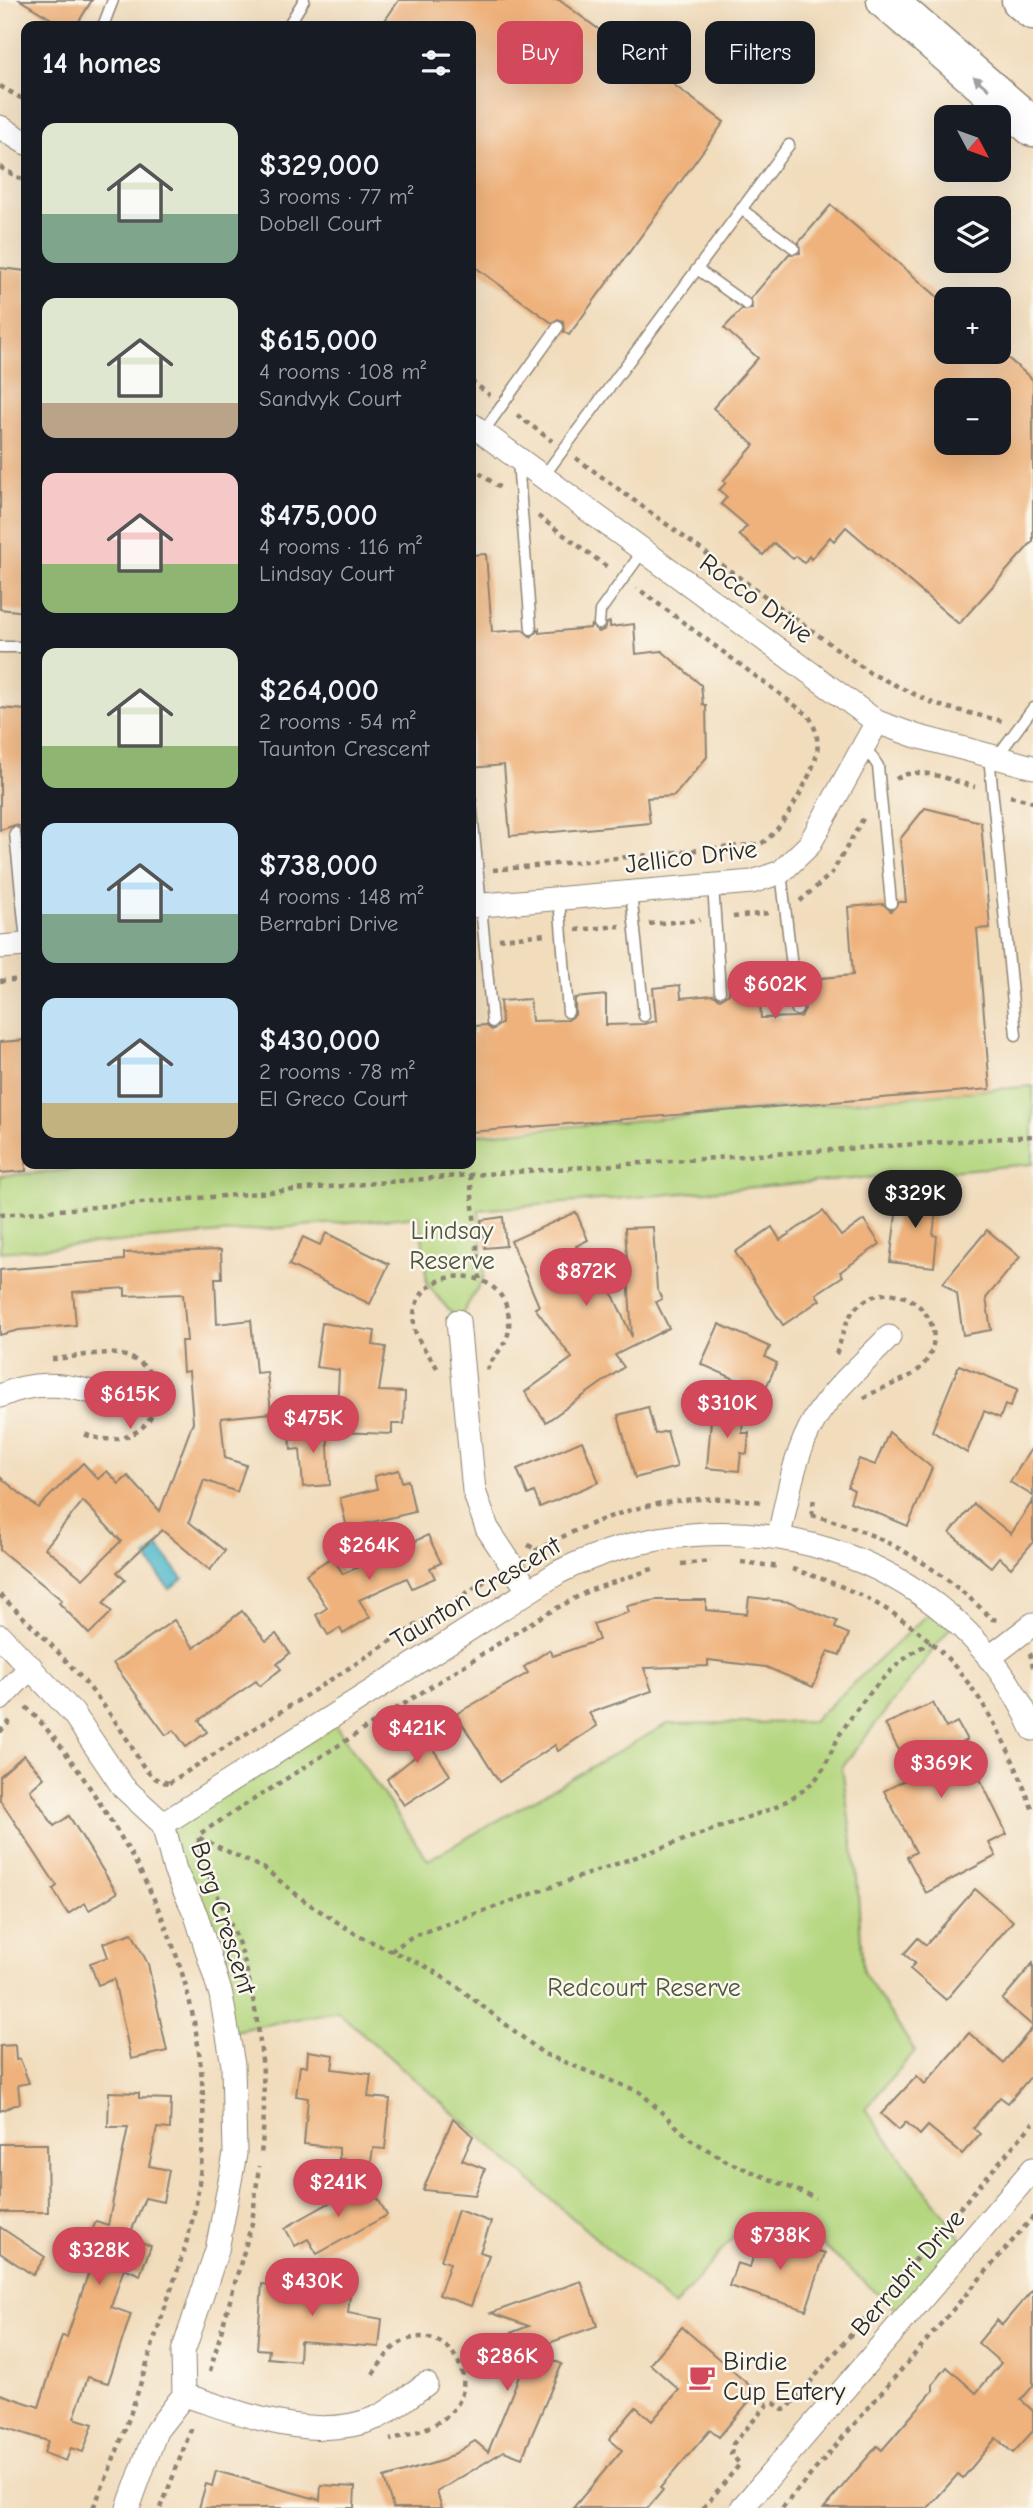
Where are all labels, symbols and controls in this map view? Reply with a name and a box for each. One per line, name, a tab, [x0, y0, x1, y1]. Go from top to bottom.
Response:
chip: Buy	[497, 21, 583, 84]
chip: Rent	[597, 21, 691, 84]
chip: Filters	[705, 21, 815, 84]
icon: filters	[417, 44, 455, 82]
text: 14 homes	[42, 46, 161, 81]
one-way arrow	[973, 76, 990, 91]
north arrow	[934, 105, 1012, 182]
map controls	[934, 105, 1011, 455]
text: $329,000	[259, 148, 380, 183]
icon: home	[98, 151, 182, 235]
text: 3 rooms · 77 m²	[259, 183, 414, 210]
button: layers	[934, 196, 1011, 273]
text: Dobell Court	[259, 210, 381, 237]
button: +	[934, 287, 1011, 364]
text: $615,000	[259, 323, 378, 358]
icon: home	[98, 326, 182, 410]
text: 4 rooms · 108 m²	[259, 358, 426, 385]
button: −	[934, 378, 1011, 455]
text: Sandvyk Court	[259, 385, 401, 412]
text: $475,000	[259, 498, 378, 533]
icon: home	[98, 501, 182, 585]
text: 4 rooms · 116 m²	[259, 533, 422, 560]
street label: Rocco Drive	[694, 548, 818, 650]
text: Lindsay Court	[259, 560, 394, 587]
text: $264,000	[259, 673, 379, 708]
icon: home	[98, 676, 182, 760]
text: 2 rooms · 54 m²	[259, 708, 416, 735]
text: Taunton Crescent	[259, 735, 429, 762]
street label: Jellico Drive	[623, 834, 759, 880]
text: $738,000	[259, 848, 378, 883]
icon: home	[98, 851, 182, 935]
text: 4 rooms · 148 m²	[259, 883, 423, 910]
text: Berrabri Drive	[259, 910, 398, 937]
pin: $602K	[726, 962, 824, 1021]
text: $602K	[743, 970, 807, 997]
text: $430,000	[259, 1023, 380, 1058]
icon: home	[98, 1026, 182, 1110]
text: 2 rooms · 78 m²	[259, 1058, 415, 1085]
text: El Greco Court	[259, 1085, 407, 1112]
pin: $329K	[866, 1170, 964, 1230]
text: $329K	[884, 1179, 946, 1206]
park label: Lindsay Reserve	[409, 1216, 495, 1276]
pin: $872K	[537, 1248, 635, 1308]
text: $872K	[556, 1257, 616, 1284]
pin: $615K	[81, 1372, 179, 1431]
text: $615K	[100, 1380, 160, 1407]
pin: $310K	[678, 1380, 776, 1440]
text: $310K	[697, 1389, 757, 1416]
pin: $475K	[264, 1396, 362, 1455]
text: $475K	[283, 1404, 343, 1431]
pin: $264K	[320, 1522, 418, 1582]
street label: Taunton Crescent	[386, 1530, 568, 1655]
text: $264K	[338, 1531, 400, 1558]
pin: $421K	[368, 1706, 466, 1765]
text: $421K	[388, 1714, 446, 1741]
pin: $369K	[892, 1741, 990, 1800]
text: $369K	[910, 1749, 972, 1776]
street label: Borg Crescent	[184, 1838, 262, 2000]
park label: Redcourt Reserve	[547, 1973, 741, 2003]
pin: $241K	[289, 2160, 387, 2219]
text: $241K	[309, 2168, 367, 2195]
street label: Berrabri Drive	[845, 2204, 971, 2342]
pin: $738K	[731, 2212, 829, 2272]
text: $738K	[750, 2221, 810, 2248]
pin: $328K	[50, 2228, 148, 2287]
text: $328K	[68, 2236, 130, 2263]
pin: $430K	[263, 2258, 361, 2318]
text: $430K	[281, 2267, 343, 2294]
pin: $286K	[458, 2334, 556, 2393]
text: $286K	[476, 2342, 538, 2369]
place label: Birdie Cup Eatery	[723, 2347, 846, 2407]
cafe icon: Birdie Cup Eatery	[687, 2362, 717, 2392]

